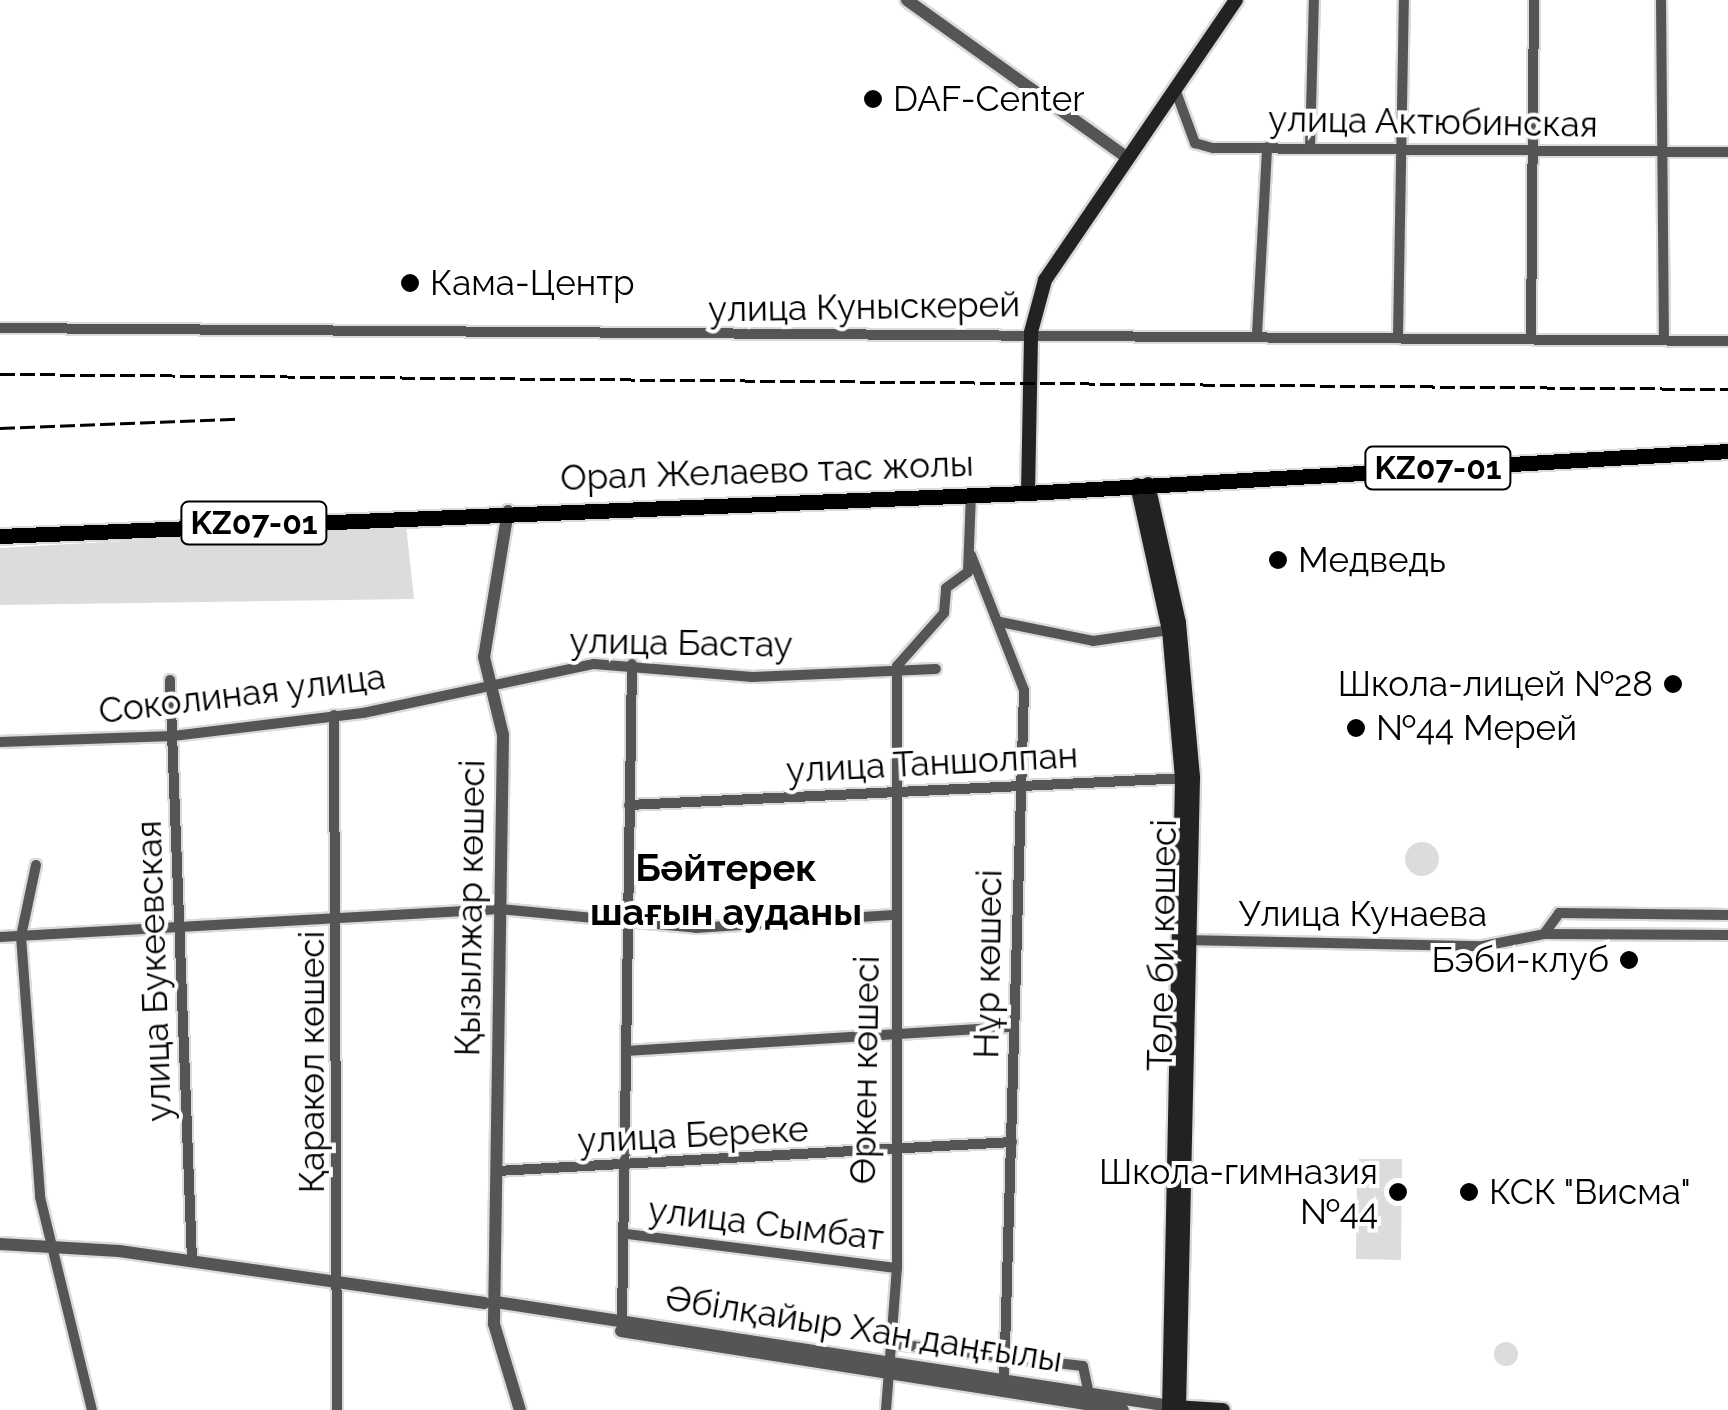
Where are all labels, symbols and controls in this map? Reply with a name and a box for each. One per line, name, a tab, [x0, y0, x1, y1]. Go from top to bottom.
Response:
place label: DAF-Center	[893, 78, 1085, 120]
marker: DAF-Center	[862, 88, 884, 110]
street label: улица Актюбинская	[1267, 98, 1599, 146]
place label: Кама-Центр	[430, 262, 635, 304]
marker: Кама-Центр	[399, 272, 421, 294]
street label: улица Куныскерей	[708, 283, 1020, 331]
road number: KZ07-01	[1363, 441, 1513, 495]
street label: Орал Желаево тас жолы	[560, 443, 974, 499]
road number: KZ07-01	[179, 496, 329, 550]
place label: Медведь	[1298, 539, 1446, 581]
marker: Медведь	[1267, 549, 1289, 571]
street label: улица Бастау	[569, 620, 793, 666]
street label: Соколиная улица	[96, 656, 388, 732]
place label: Школа-лицей №28	[1338, 663, 1653, 705]
marker: Школа-лицей №28	[1662, 673, 1684, 695]
place label: №44 Мерей	[1376, 707, 1577, 749]
marker: №44 Мерей	[1345, 717, 1367, 739]
street label: улица Таншолпан	[785, 734, 1079, 792]
street label: Қызылжар көшесі	[446, 759, 494, 1057]
street label: Төле би көшесі	[1139, 819, 1185, 1071]
street label: улица Букеевская	[128, 820, 180, 1122]
district label: Бәйтерек шағын ауданы	[590, 845, 862, 934]
street label: Нұр көшесі	[965, 869, 1011, 1059]
street label: Улица Кунаева	[1239, 893, 1487, 935]
street label: Қаракөл көшесі	[291, 931, 333, 1193]
place label: Бэби-клуб	[1431, 939, 1609, 981]
marker: Бэби-клуб	[1618, 949, 1640, 971]
street label: Өркен көшесі	[842, 955, 888, 1185]
street label: улица Береке	[576, 1108, 810, 1162]
place label: Школа-гимназия №44	[1099, 1151, 1378, 1233]
place label: КСК "Висма"	[1489, 1171, 1692, 1213]
marker: Школа-гимназия №44	[1387, 1181, 1409, 1203]
marker: КСК "Висма"	[1458, 1181, 1480, 1203]
street label: улица Сымбат	[646, 1189, 886, 1259]
street label: Әбілқайыр Хан даңғылы	[663, 1277, 1065, 1381]

